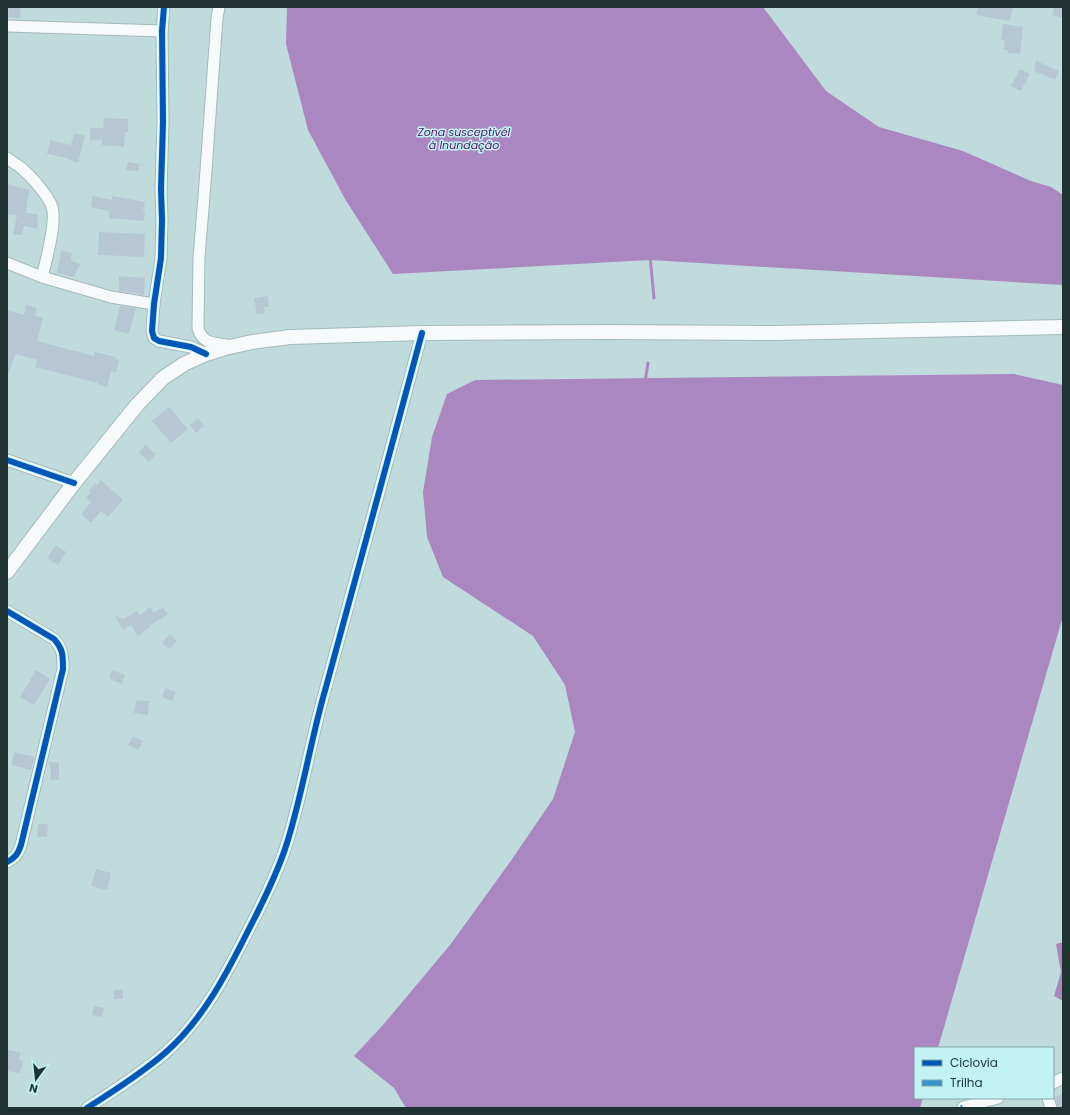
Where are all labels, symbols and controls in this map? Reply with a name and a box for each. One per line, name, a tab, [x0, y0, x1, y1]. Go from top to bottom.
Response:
water label: Zona susceptivél à Inundação	[417, 124, 511, 153]
legend	[914, 1047, 1054, 1099]
text: Ciclovia	[950, 1054, 998, 1071]
north arrow	[16, 1059, 56, 1099]
text: Trilha	[950, 1074, 983, 1091]
text: N	[27, 1080, 39, 1097]

